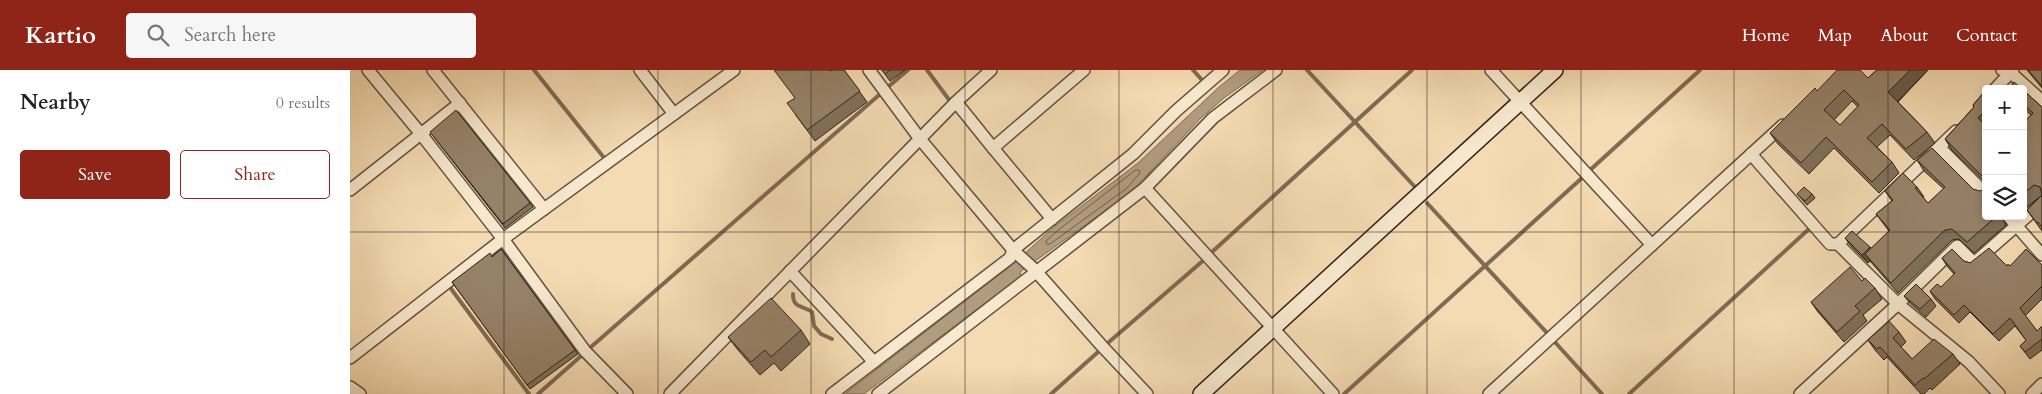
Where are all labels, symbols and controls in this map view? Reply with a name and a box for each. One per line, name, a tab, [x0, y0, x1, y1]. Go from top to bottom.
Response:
search box	[126, 13, 476, 58]
text: Kartio	[25, 19, 96, 52]
icon: search	[144, 21, 172, 49]
text: Search here	[184, 22, 276, 48]
text: Home	[1742, 23, 1790, 48]
text: Map	[1818, 23, 1852, 48]
text: About	[1880, 23, 1928, 48]
text: Contact	[1956, 23, 2017, 48]
map controls	[1982, 85, 2027, 220]
button: +	[1982, 85, 2027, 130]
text: Nearby	[20, 88, 91, 117]
text: 0 results	[276, 92, 330, 114]
button: −	[1982, 130, 2027, 175]
button: Save	[20, 150, 170, 199]
button: Share	[180, 150, 330, 199]
button: layers	[1982, 175, 2027, 220]

